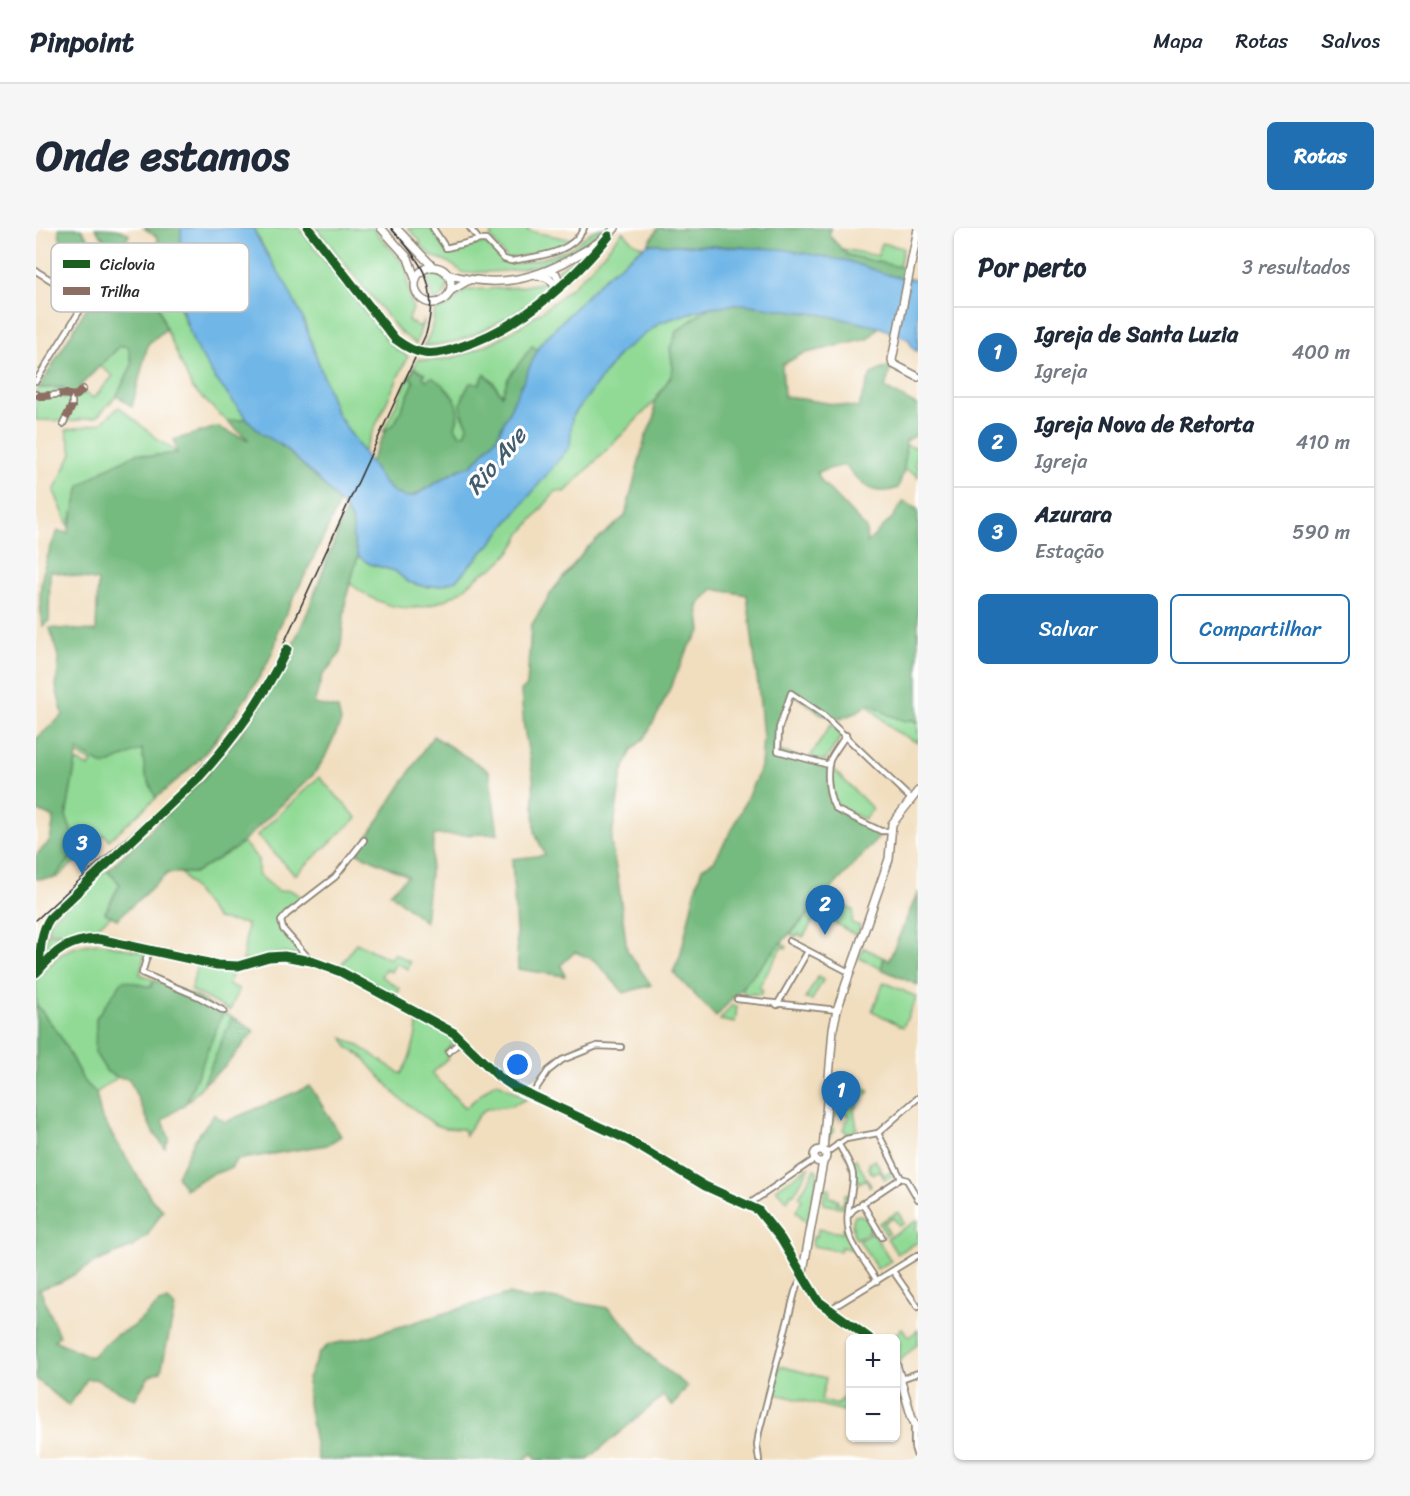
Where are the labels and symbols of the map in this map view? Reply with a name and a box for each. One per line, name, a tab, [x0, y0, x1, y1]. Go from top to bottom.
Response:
legend	[51, 243, 249, 312]
text: Ciclovia	[100, 250, 155, 279]
text: Trilha	[100, 277, 140, 306]
water label: Rio Ave	[455, 416, 539, 504]
pin: 3	[62, 824, 102, 874]
pin: 2	[806, 886, 844, 935]
your location	[503, 1050, 532, 1079]
pin: 1	[822, 1072, 860, 1121]

